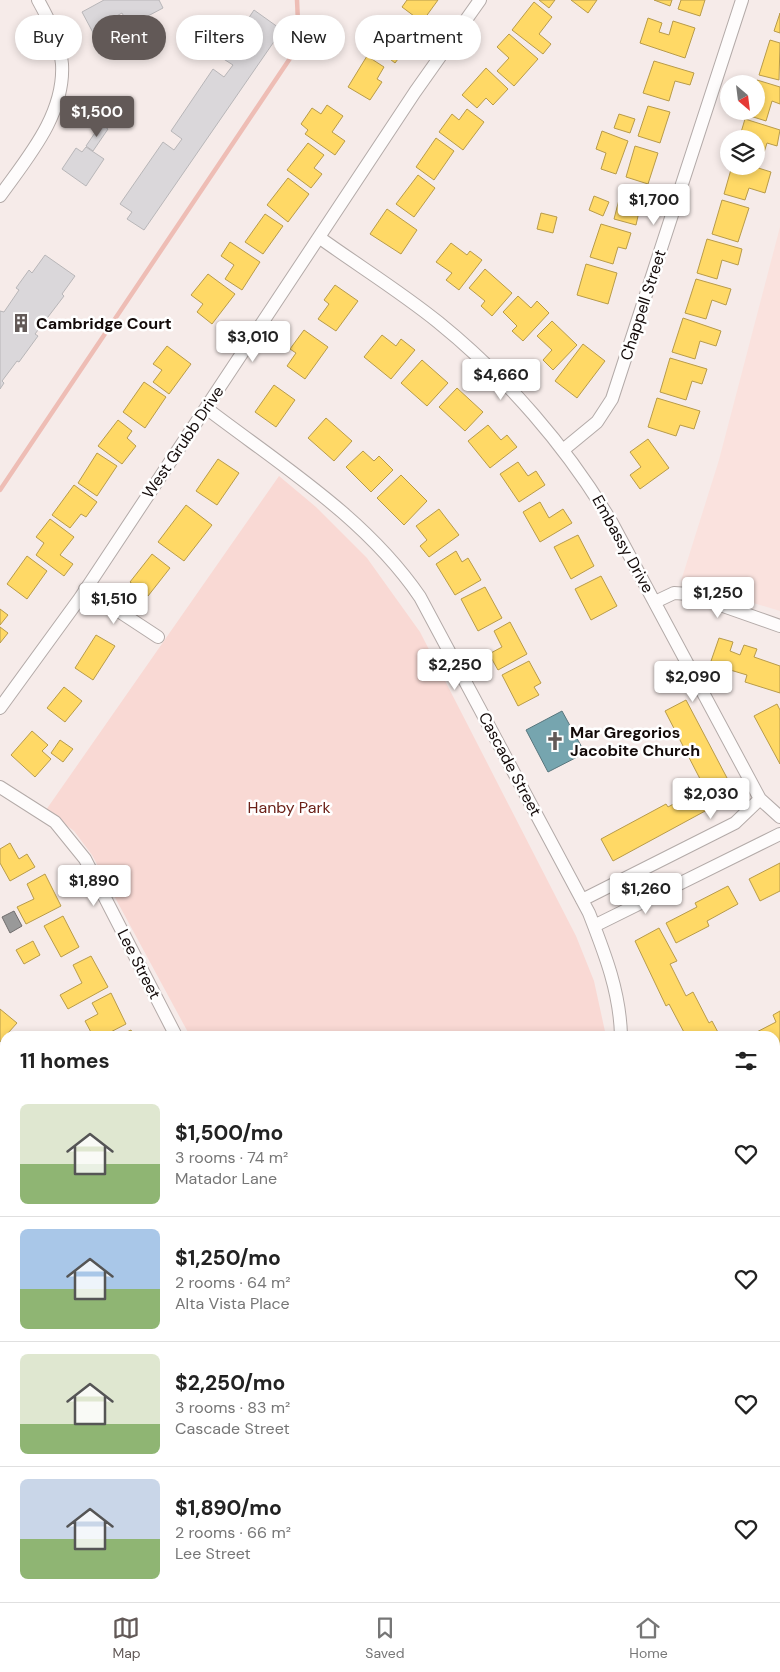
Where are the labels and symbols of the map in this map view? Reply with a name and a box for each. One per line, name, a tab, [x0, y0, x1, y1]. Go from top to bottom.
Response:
north arrow	[720, 75, 765, 120]
pin: $1,500	[56, 96, 138, 138]
pin: $1,700	[613, 184, 695, 226]
street label: Chappell Street	[615, 247, 671, 363]
building icon: Cambridge Court	[10, 312, 32, 334]
place label: Cambridge Court	[36, 313, 172, 334]
pin: $3,010	[212, 320, 294, 363]
pin: $4,660	[460, 358, 542, 401]
street label: West Grubb Drive	[138, 382, 228, 502]
street label: Embassy Drive	[587, 491, 659, 597]
pin: $1,250	[677, 576, 759, 619]
pin: $1,510	[73, 582, 155, 625]
pin: $2,250	[414, 648, 496, 691]
pin: $2,090	[652, 660, 734, 703]
street label: Cascade Street	[474, 708, 546, 820]
place label: Mar Gregorios Jacobite Church	[570, 722, 700, 761]
church icon: Mar Gregorios Jacobite Church	[544, 730, 566, 752]
pin: $2,030	[670, 778, 752, 820]
park label: Hanby Park	[248, 797, 330, 818]
pin: $1,890	[53, 864, 135, 907]
pin: $1,260	[605, 872, 687, 915]
street label: Lee Street	[112, 925, 166, 1003]

